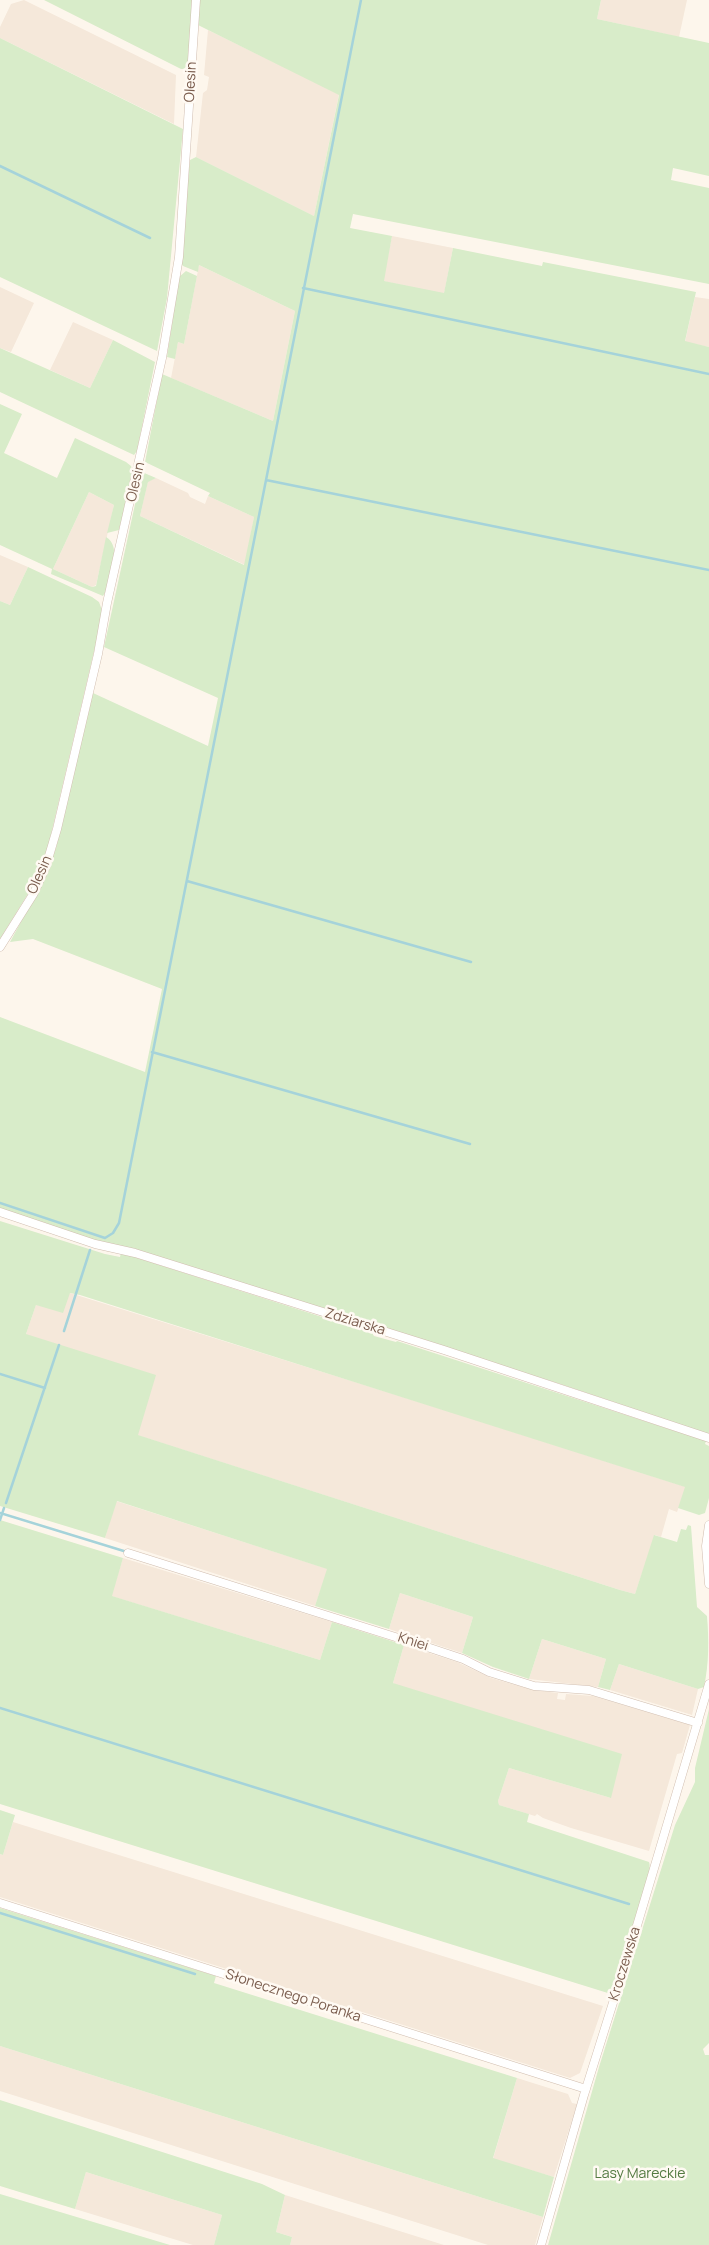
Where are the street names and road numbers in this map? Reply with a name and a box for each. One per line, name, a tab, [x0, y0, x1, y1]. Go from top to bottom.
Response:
street label: Olesin	[182, 61, 200, 103]
street label: Olesin	[123, 460, 149, 504]
street label: Olesin	[24, 853, 56, 897]
street label: Zdziarska	[323, 1305, 387, 1339]
street label: Kniei	[395, 1629, 431, 1655]
street label: Kroczewska	[606, 1925, 644, 2003]
street label: Słonecznego Poranka	[223, 1966, 363, 2026]

